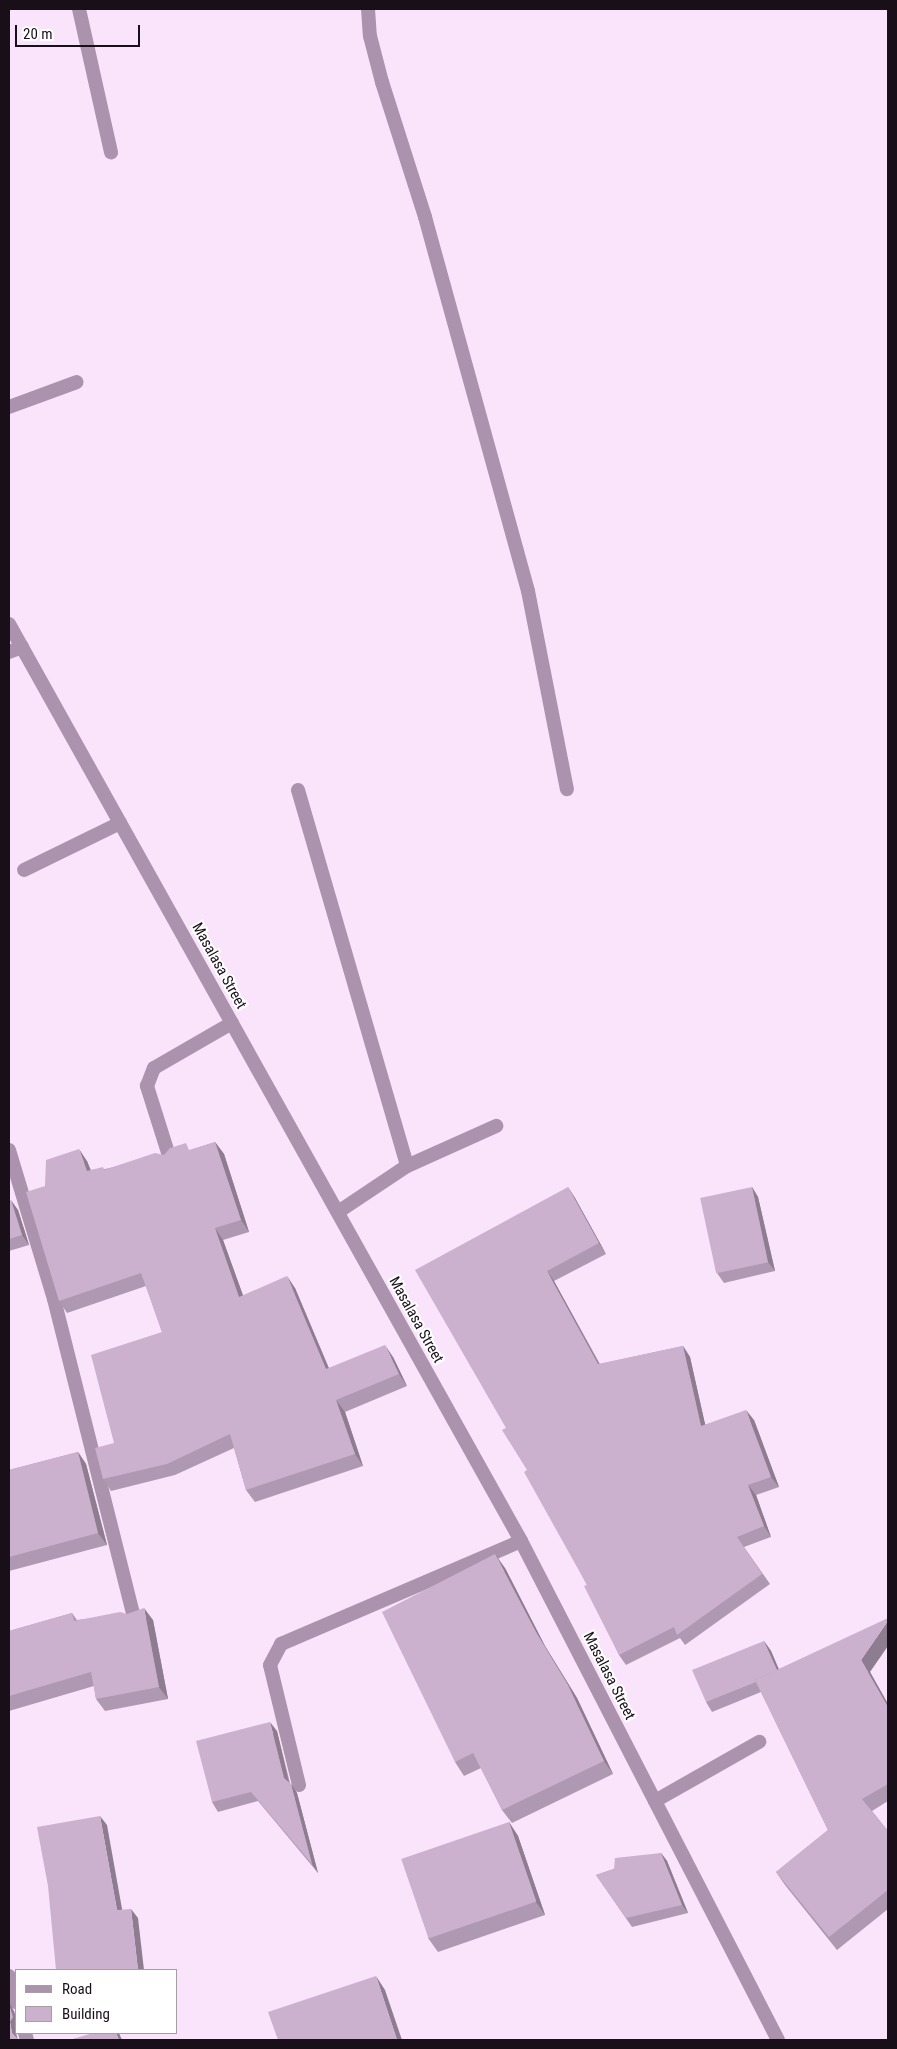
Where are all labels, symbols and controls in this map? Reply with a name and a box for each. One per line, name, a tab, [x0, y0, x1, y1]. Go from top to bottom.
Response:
scale bar	[18, 15, 142, 47]
text: 20 m	[23, 25, 53, 43]
street label: Masalasa Street	[188, 920, 250, 1012]
street label: Masalasa Street	[385, 1274, 447, 1366]
street label: Masalasa Street	[579, 1629, 639, 1723]
legend	[15, 1969, 178, 2034]
text: Road	[62, 1980, 92, 1998]
text: Building	[62, 2005, 110, 2023]

